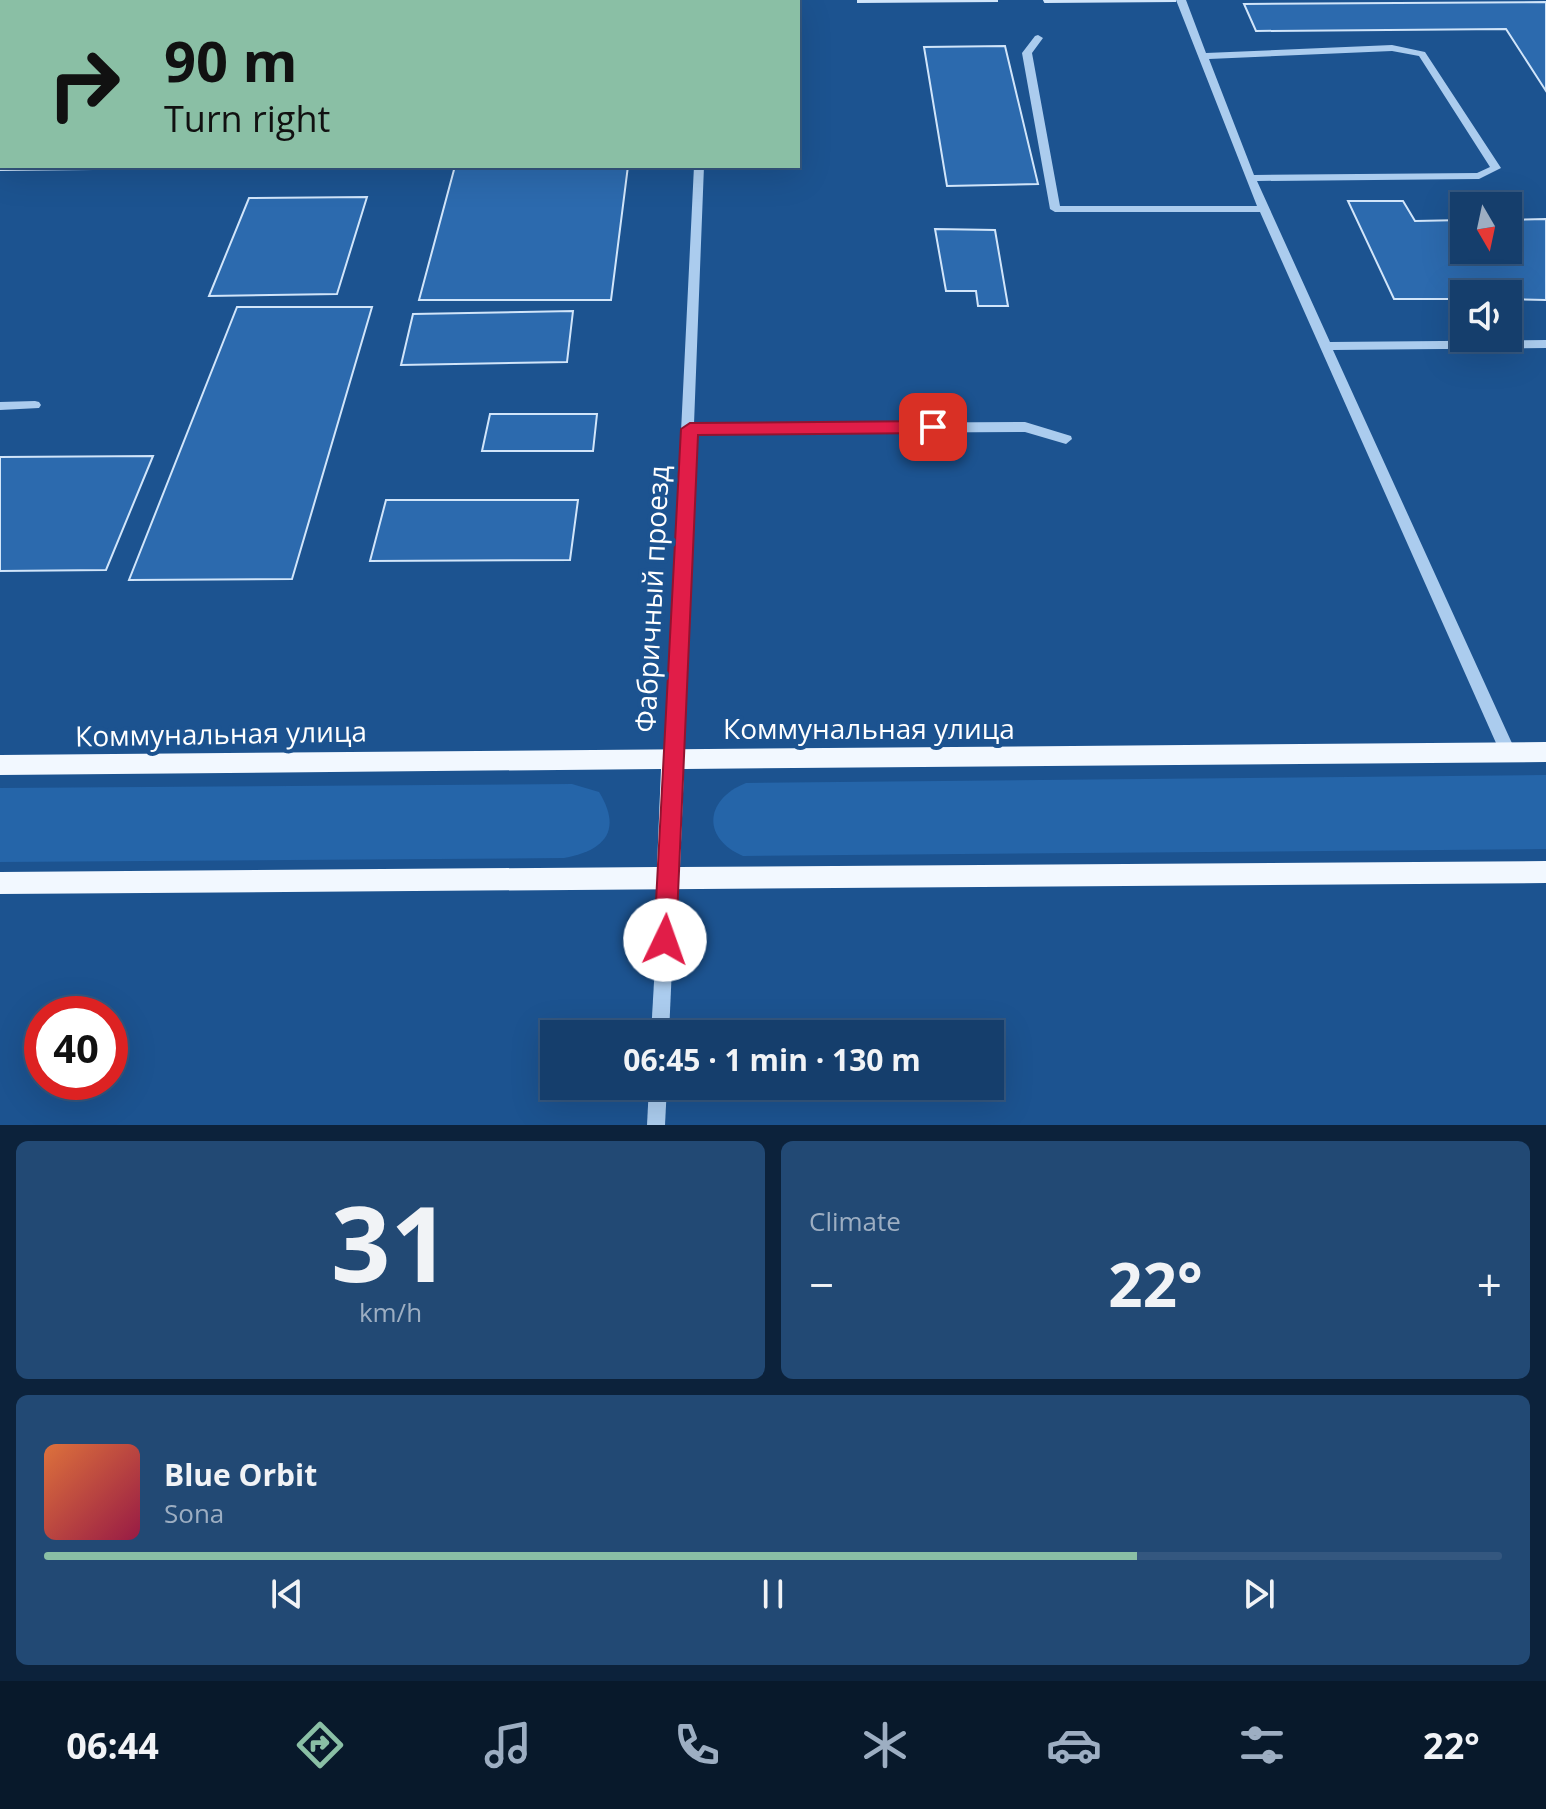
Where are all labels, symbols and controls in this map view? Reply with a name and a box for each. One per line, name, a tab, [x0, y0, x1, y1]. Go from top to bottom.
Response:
text: 90 m	[164, 22, 298, 98]
icon: right	[32, 32, 136, 136]
text: Turn right	[164, 94, 330, 143]
north arrow	[1450, 192, 1522, 264]
map controls	[1450, 192, 1522, 352]
button: sound	[1450, 280, 1522, 352]
pin	[899, 393, 967, 461]
icon: arrive	[911, 405, 955, 449]
street label: Фабричный проезд	[625, 464, 677, 734]
street label: Коммунальная улица	[723, 709, 1015, 747]
street label: Коммунальная улица	[75, 711, 367, 755]
position arrow	[623, 898, 707, 982]
speed limit sign: 40	[24, 996, 128, 1100]
text: 06:45 · 1 min · 130 m	[623, 1039, 921, 1080]
text: 31	[331, 1171, 450, 1312]
text: Climate	[809, 1203, 901, 1239]
text: 22°	[1108, 1243, 1203, 1325]
text: −	[809, 1254, 834, 1314]
text: +	[1477, 1254, 1502, 1314]
text: km/h	[359, 1294, 422, 1330]
text: Blue Orbit	[164, 1454, 317, 1495]
text: Sona	[164, 1495, 224, 1531]
icon: previous	[265, 1572, 309, 1616]
icon: pause	[751, 1572, 795, 1616]
icon: next	[1237, 1572, 1281, 1616]
icon: directions	[292, 1717, 348, 1773]
icon: music	[480, 1717, 536, 1773]
icon: phone	[669, 1717, 725, 1773]
icon: climate	[857, 1717, 913, 1773]
icon: car	[1046, 1717, 1102, 1773]
icon: filters	[1234, 1717, 1290, 1773]
text: 06:44	[66, 1721, 159, 1770]
text: 22°	[1423, 1721, 1480, 1770]

